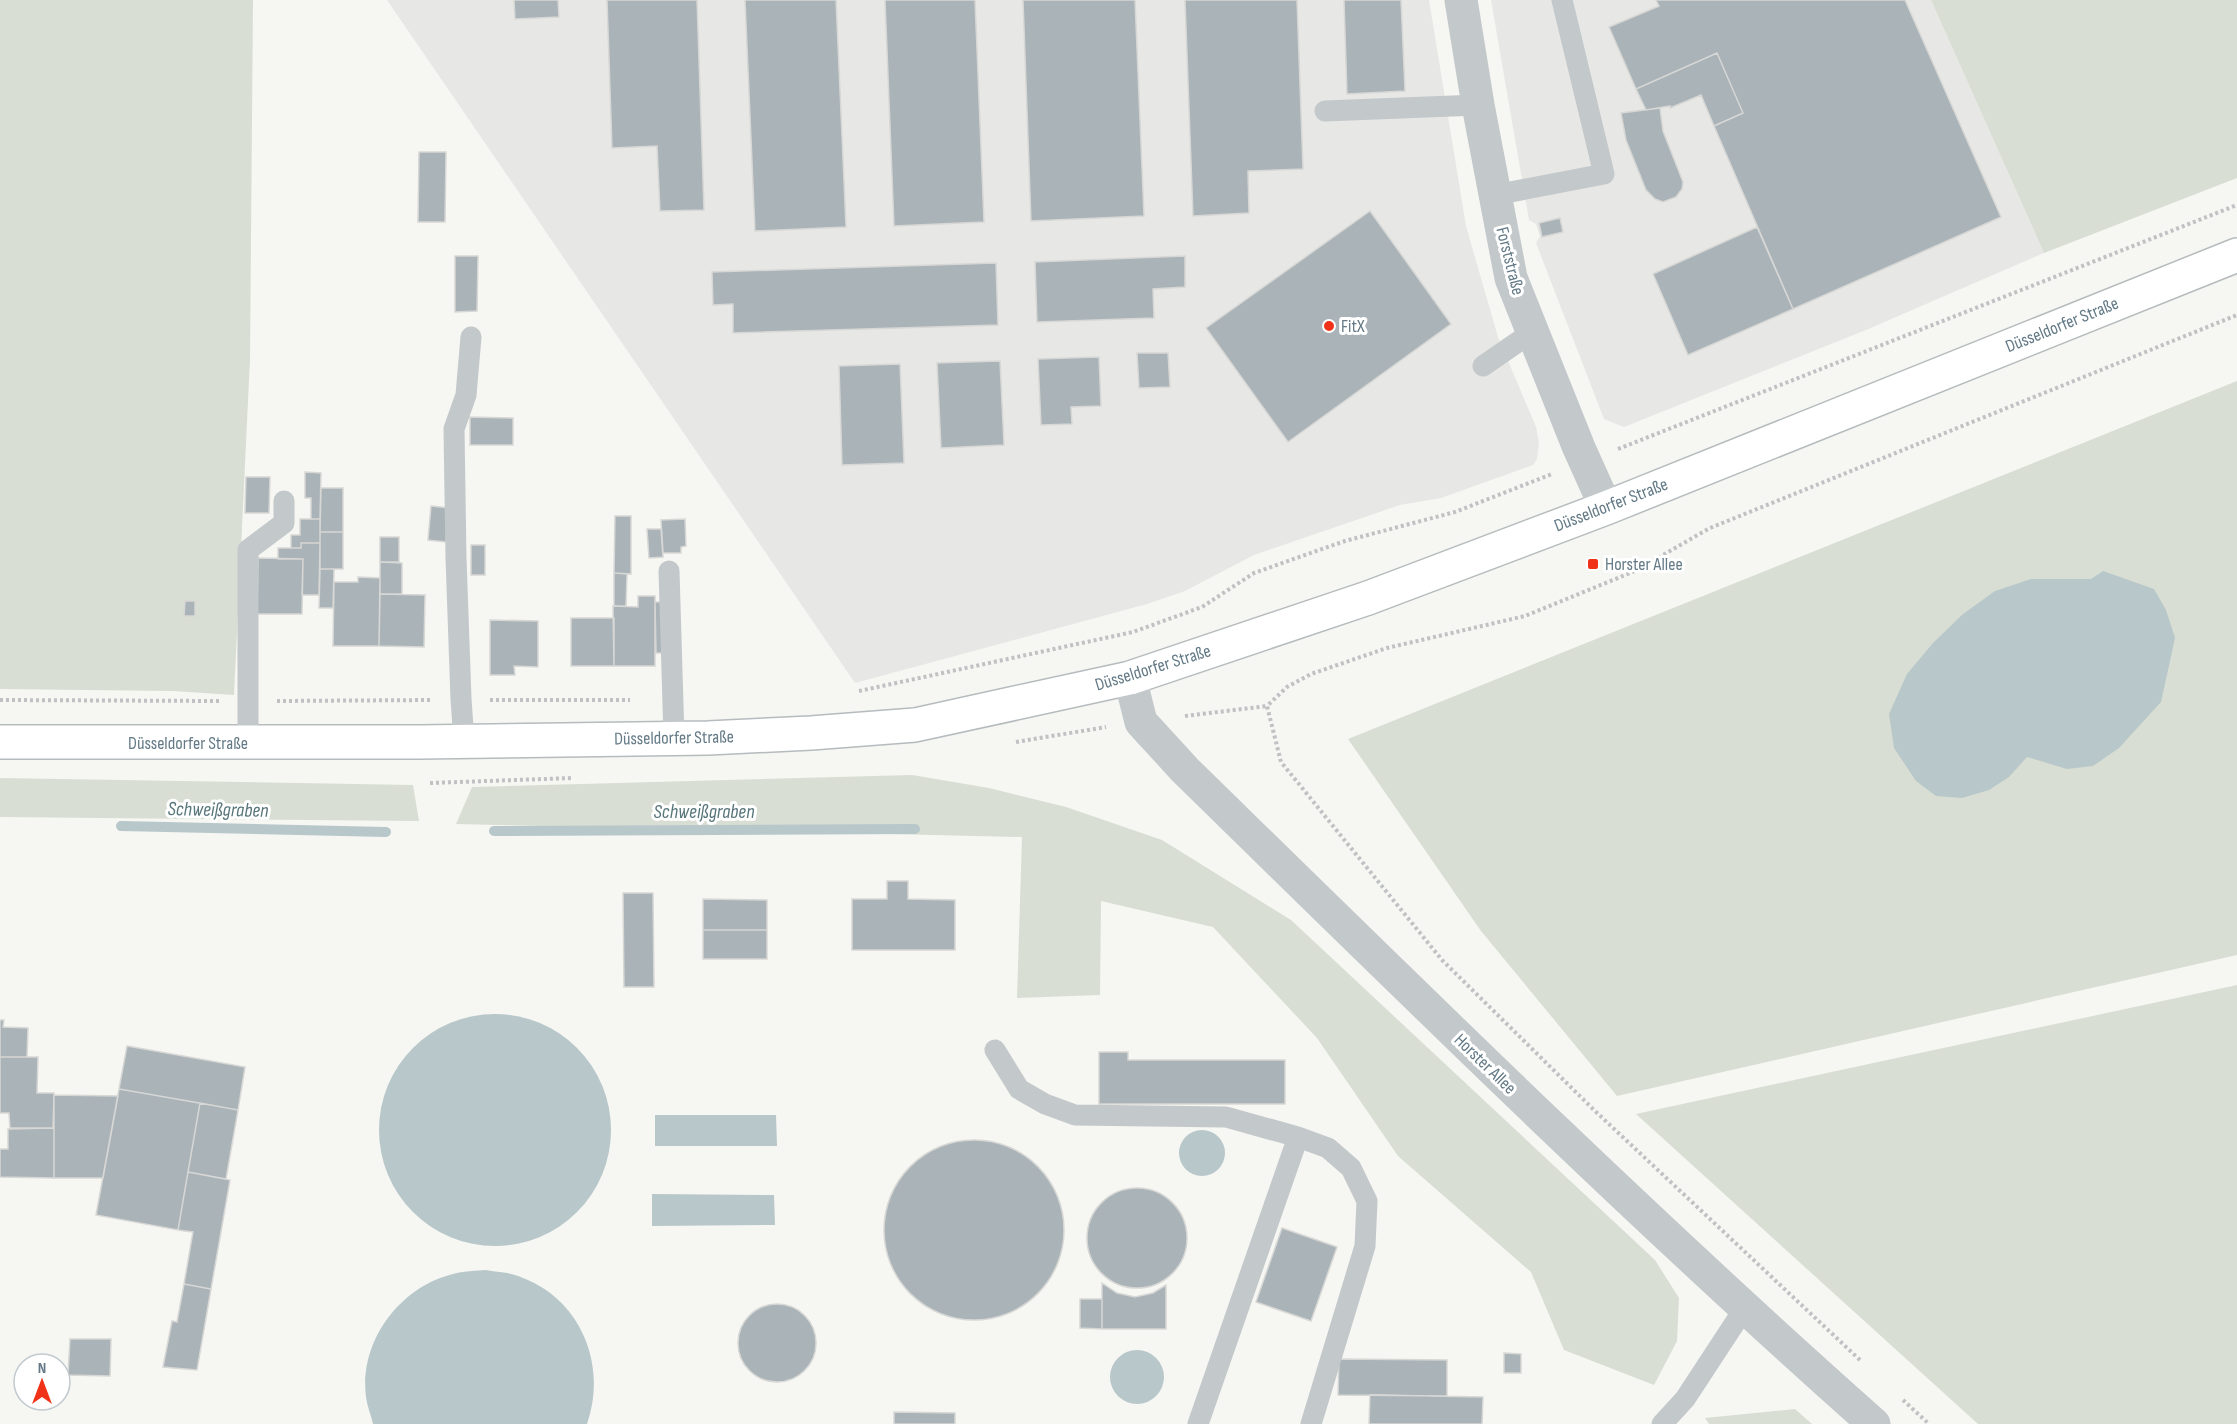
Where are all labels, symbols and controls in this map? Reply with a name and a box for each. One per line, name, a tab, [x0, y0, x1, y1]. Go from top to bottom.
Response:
street label: Forststraße	[1491, 225, 1529, 297]
street label: Düsseldorfer Straße	[2002, 293, 2122, 357]
place label: FitX	[1341, 316, 1365, 337]
marker: FitX	[1322, 319, 1336, 333]
street label: Düsseldorfer Straße	[1551, 474, 1671, 536]
place label: Horster Allee	[1605, 554, 1683, 575]
marker: Horster Allee	[1586, 557, 1600, 571]
street label: Düsseldorfer Straße	[1093, 640, 1213, 696]
street label: Düsseldorfer Straße	[614, 726, 734, 750]
street label: Düsseldorfer Straße	[128, 733, 248, 754]
water label: Schweißgraben	[167, 797, 269, 823]
water label: Schweißgraben	[653, 800, 755, 824]
street label: Horster Allee	[1450, 1029, 1520, 1099]
north arrow	[12, 1352, 72, 1412]
text: N	[38, 1359, 46, 1378]

